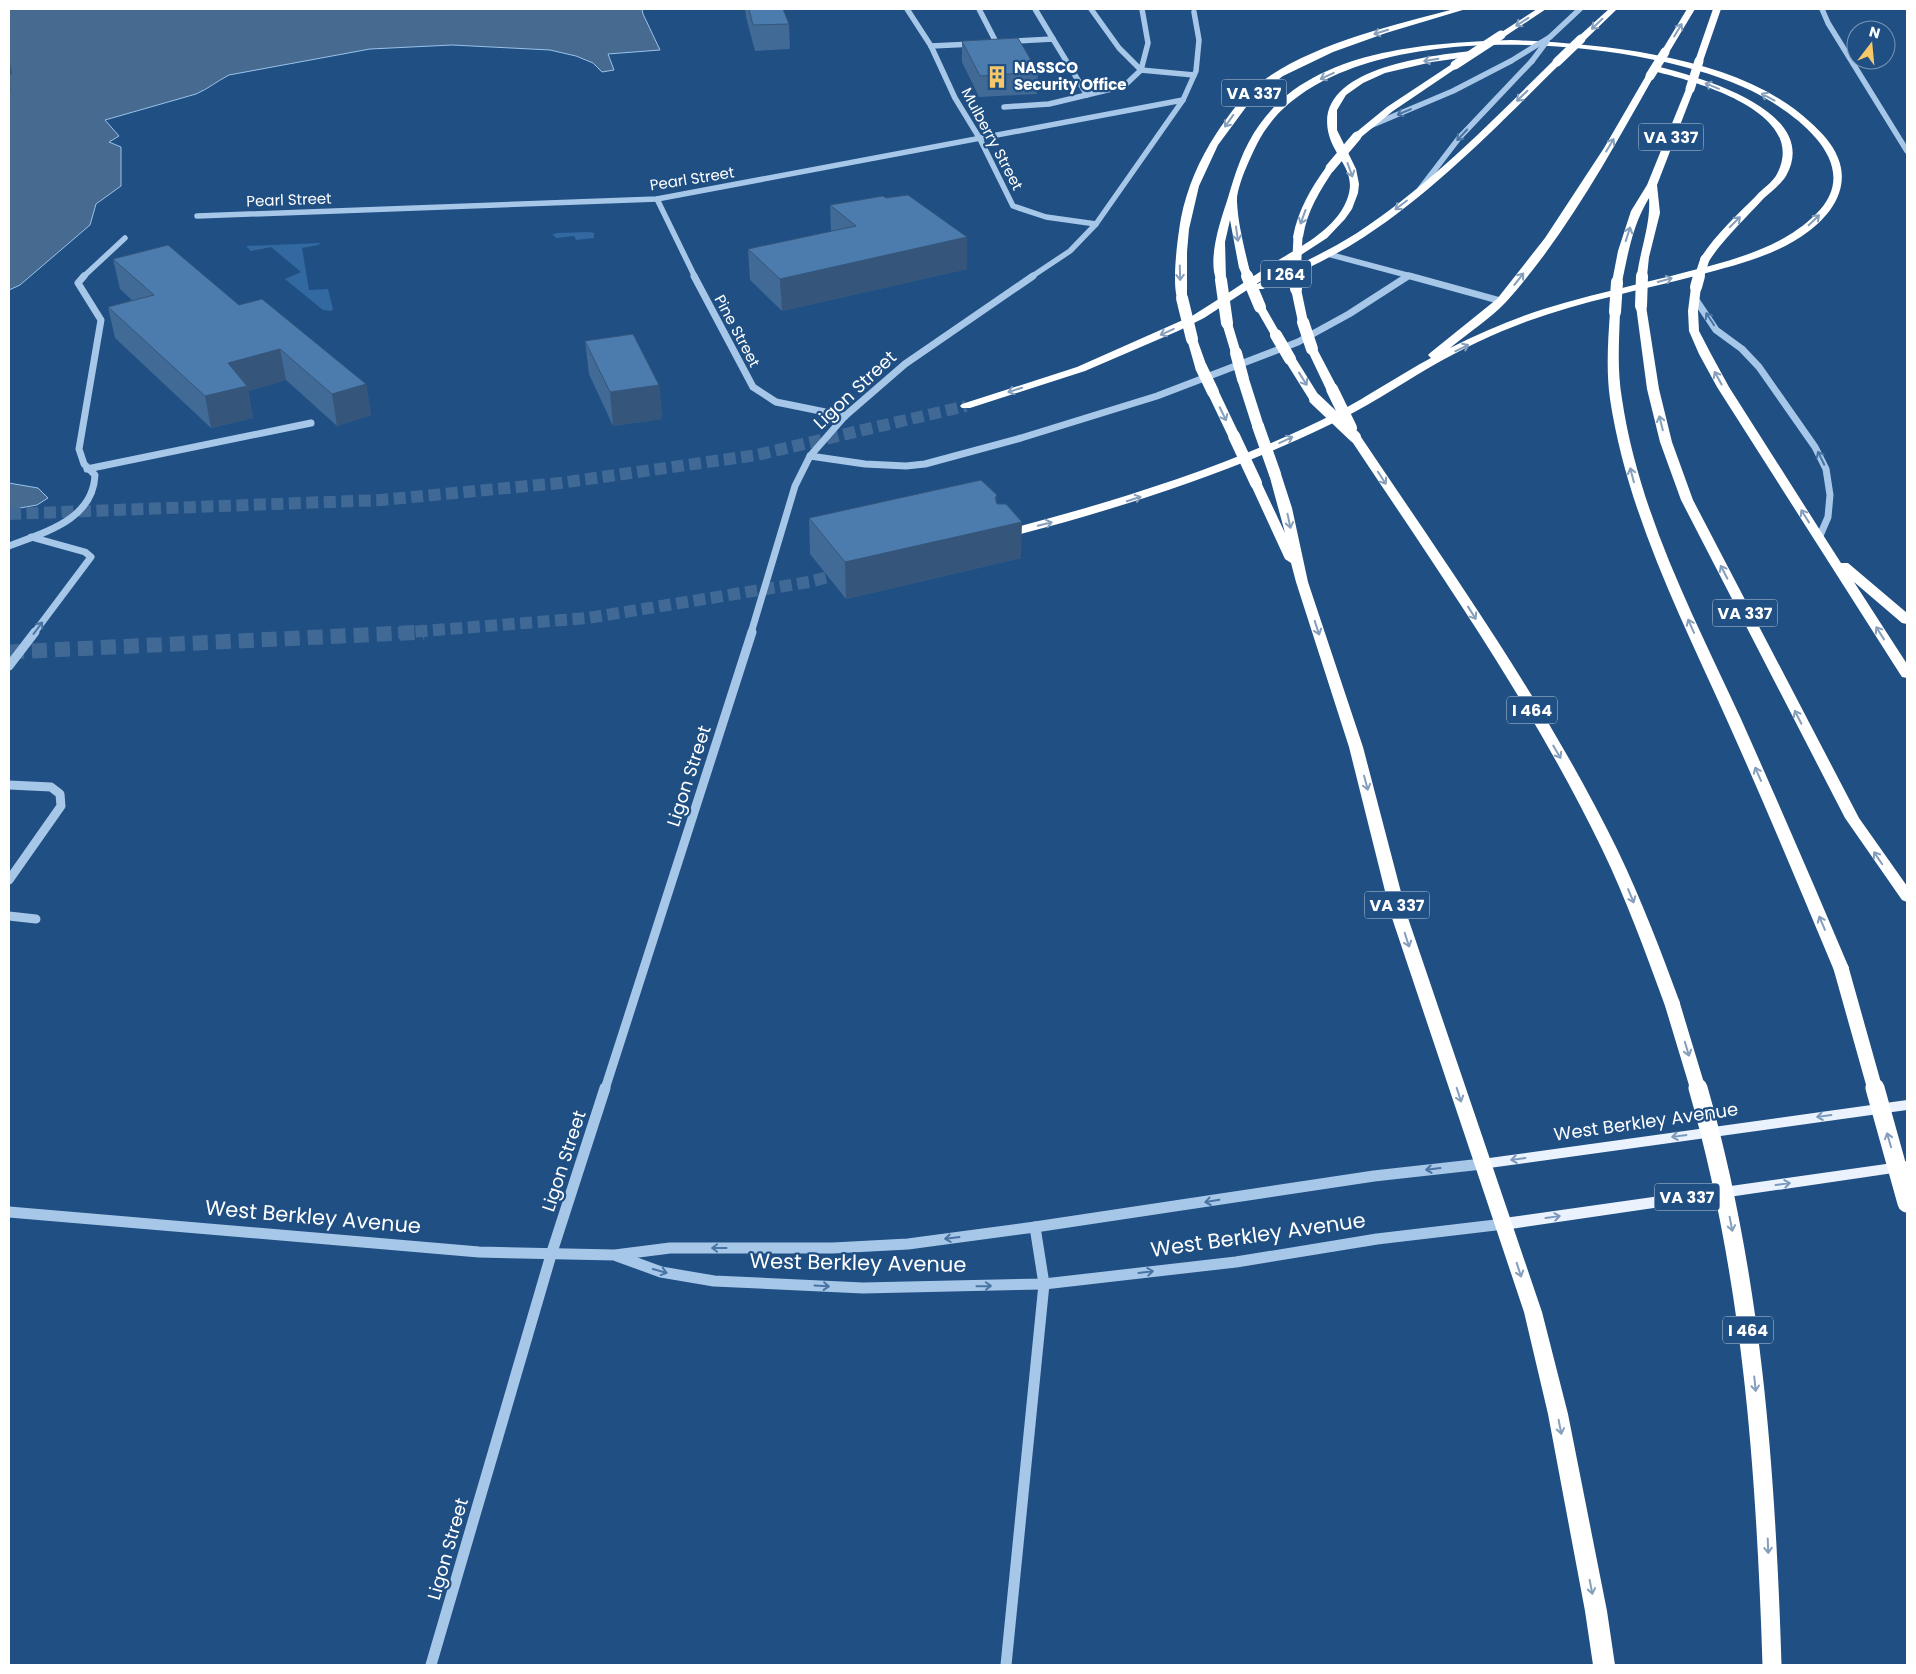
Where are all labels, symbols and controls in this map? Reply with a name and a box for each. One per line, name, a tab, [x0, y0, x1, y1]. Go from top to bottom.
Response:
one-way arrow	[1515, 17, 1529, 27]
one-way arrow	[1590, 18, 1603, 30]
north arrow	[1846, 20, 1896, 70]
text: N	[1867, 21, 1882, 44]
one-way arrow	[1674, 24, 1684, 38]
one-way arrow	[1374, 28, 1390, 38]
one-way arrow	[1424, 55, 1440, 65]
place label: NASSCO Security Office	[1014, 57, 1127, 95]
building icon: NASSCO Security Office	[984, 64, 1010, 90]
one-way arrow	[1320, 72, 1335, 81]
road number: VA 337	[1222, 80, 1286, 106]
one-way arrow	[1705, 81, 1720, 90]
street label: Mulberry Street	[957, 84, 1028, 194]
one-way arrow	[1516, 90, 1528, 102]
one-way arrow	[1761, 92, 1776, 101]
one-way arrow	[1397, 107, 1412, 117]
one-way arrow	[1224, 114, 1234, 128]
road number: VA 337	[1638, 124, 1704, 150]
one-way arrow	[1456, 128, 1468, 141]
one-way arrow	[1606, 138, 1616, 152]
street label: Pearl Street	[648, 161, 736, 196]
one-way arrow	[1346, 162, 1355, 177]
street label: Pearl Street	[246, 188, 332, 211]
one-way arrow	[1395, 199, 1408, 210]
one-way arrow	[1298, 208, 1307, 224]
one-way arrow	[1808, 215, 1820, 227]
one-way arrow	[1729, 216, 1741, 228]
one-way arrow	[1232, 225, 1242, 241]
one-way arrow	[1624, 227, 1633, 243]
road number: I 264	[1261, 260, 1311, 288]
one-way arrow	[1176, 265, 1185, 281]
one-way arrow	[1513, 272, 1524, 285]
one-way arrow	[1657, 275, 1673, 285]
street label: Pine Street	[710, 291, 765, 371]
one-way arrow	[1704, 312, 1714, 326]
one-way arrow	[1160, 328, 1175, 338]
one-way arrow	[1454, 343, 1469, 353]
street label: Ligon Street	[808, 345, 902, 435]
one-way arrow	[1298, 371, 1308, 385]
one-way arrow	[1713, 371, 1723, 386]
one-way arrow	[1008, 386, 1024, 395]
one-way arrow	[1219, 406, 1229, 421]
one-way arrow	[1656, 415, 1665, 431]
one-way arrow	[1278, 435, 1293, 445]
one-way arrow	[1815, 451, 1825, 466]
one-way arrow	[1627, 467, 1637, 483]
one-way arrow	[1377, 470, 1387, 484]
one-way arrow	[1126, 494, 1142, 503]
one-way arrow	[1799, 509, 1809, 523]
one-way arrow	[1284, 512, 1294, 528]
one-way arrow	[1036, 519, 1052, 529]
one-way arrow	[1719, 565, 1728, 580]
road number: VA 337	[1712, 600, 1778, 626]
one-way arrow	[1467, 606, 1477, 620]
one-way arrow	[1686, 619, 1696, 634]
one-way arrow	[1313, 620, 1322, 636]
one-way arrow	[33, 622, 44, 635]
one-way arrow	[1875, 627, 1885, 641]
road number: I 464	[1507, 696, 1557, 724]
one-way arrow	[1793, 709, 1803, 724]
street label: Ligon Street	[660, 722, 717, 830]
one-way arrow	[1552, 744, 1562, 759]
one-way arrow	[1752, 767, 1762, 782]
one-way arrow	[1362, 775, 1371, 791]
one-way arrow	[1873, 851, 1883, 865]
one-way arrow	[1627, 889, 1636, 904]
road number: VA 337	[1364, 892, 1430, 918]
one-way arrow	[1817, 916, 1826, 932]
one-way arrow	[1403, 932, 1413, 948]
one-way arrow	[1682, 1041, 1692, 1057]
one-way arrow	[1454, 1086, 1464, 1102]
street label: West Berkley Avenue	[1552, 1096, 1740, 1147]
street label: Ligon Street	[535, 1107, 592, 1215]
one-way arrow	[1817, 1112, 1833, 1122]
one-way arrow	[1672, 1132, 1688, 1142]
one-way arrow	[1884, 1132, 1894, 1148]
one-way arrow	[1511, 1154, 1527, 1164]
one-way arrow	[1425, 1164, 1441, 1174]
one-way arrow	[1774, 1179, 1790, 1189]
road number: VA 337	[1654, 1184, 1720, 1210]
street label: West Berkley Avenue	[204, 1193, 422, 1240]
one-way arrow	[1204, 1196, 1220, 1206]
street label: West Berkley Avenue	[1149, 1205, 1367, 1264]
one-way arrow	[1544, 1211, 1560, 1221]
one-way arrow	[1726, 1215, 1736, 1231]
one-way arrow	[944, 1233, 960, 1243]
one-way arrow	[711, 1243, 728, 1253]
street label: West Berkley Avenue	[749, 1246, 967, 1279]
one-way arrow	[1515, 1262, 1525, 1278]
one-way arrow	[652, 1267, 668, 1276]
one-way arrow	[1138, 1267, 1154, 1277]
one-way arrow	[976, 1281, 992, 1290]
one-way arrow	[814, 1282, 830, 1291]
road number: I 464	[1723, 1316, 1773, 1344]
one-way arrow	[1750, 1376, 1760, 1392]
one-way arrow	[1556, 1419, 1566, 1435]
street label: Ligon Street	[421, 1495, 474, 1603]
one-way arrow	[1764, 1538, 1773, 1554]
one-way arrow	[1587, 1578, 1596, 1594]

